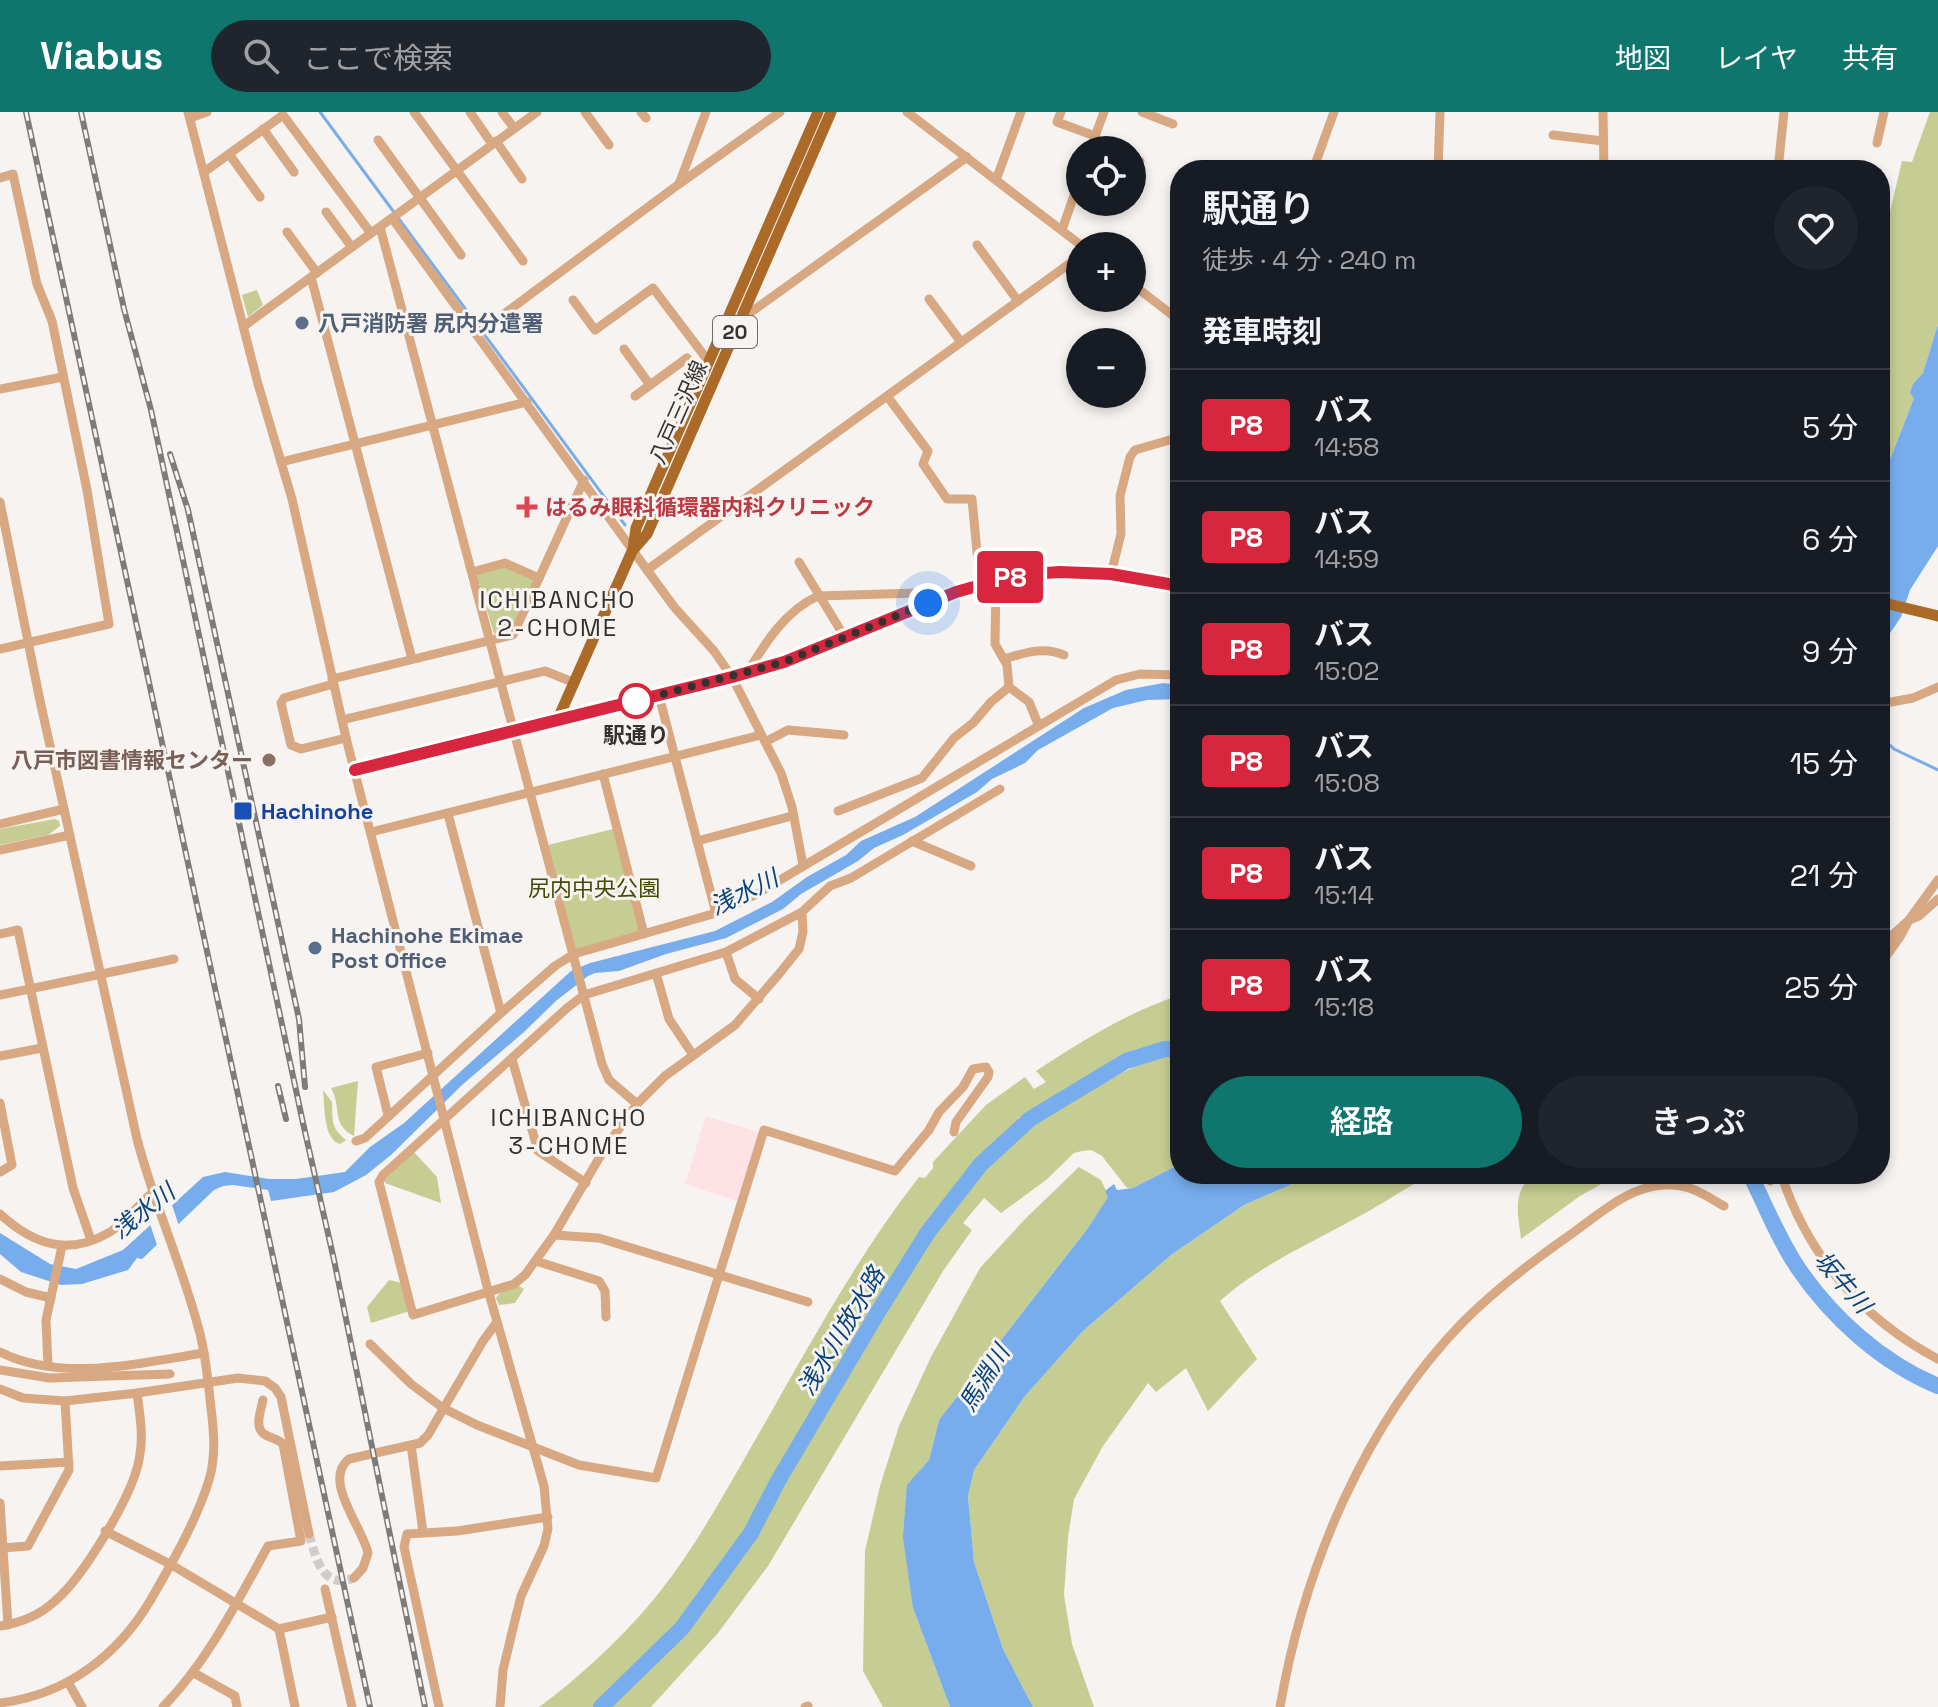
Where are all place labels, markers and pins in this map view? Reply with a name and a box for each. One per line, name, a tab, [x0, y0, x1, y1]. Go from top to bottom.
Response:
place label: 八戸消防署 尻内分遣署	[318, 309, 544, 337]
marker: 八戸消防署 尻内分遣署	[293, 314, 311, 332]
place label: はるみ眼科循環器内科クリニック	[545, 493, 875, 521]
marker: はるみ眼科循環器内科クリニック	[516, 496, 538, 518]
marker: 駅通り	[619, 684, 653, 718]
place label: 駅通り	[603, 721, 669, 749]
place label: 八戸市図書情報センター	[11, 746, 253, 774]
marker: 八戸市図書情報センター	[260, 751, 278, 769]
place label: Hachinohe	[261, 797, 374, 825]
marker: Hachinohe	[232, 800, 254, 822]
place label: Hachinohe Ekimae Post Office	[331, 921, 524, 974]
marker: Hachinohe Ekimae Post Office	[306, 939, 324, 957]

